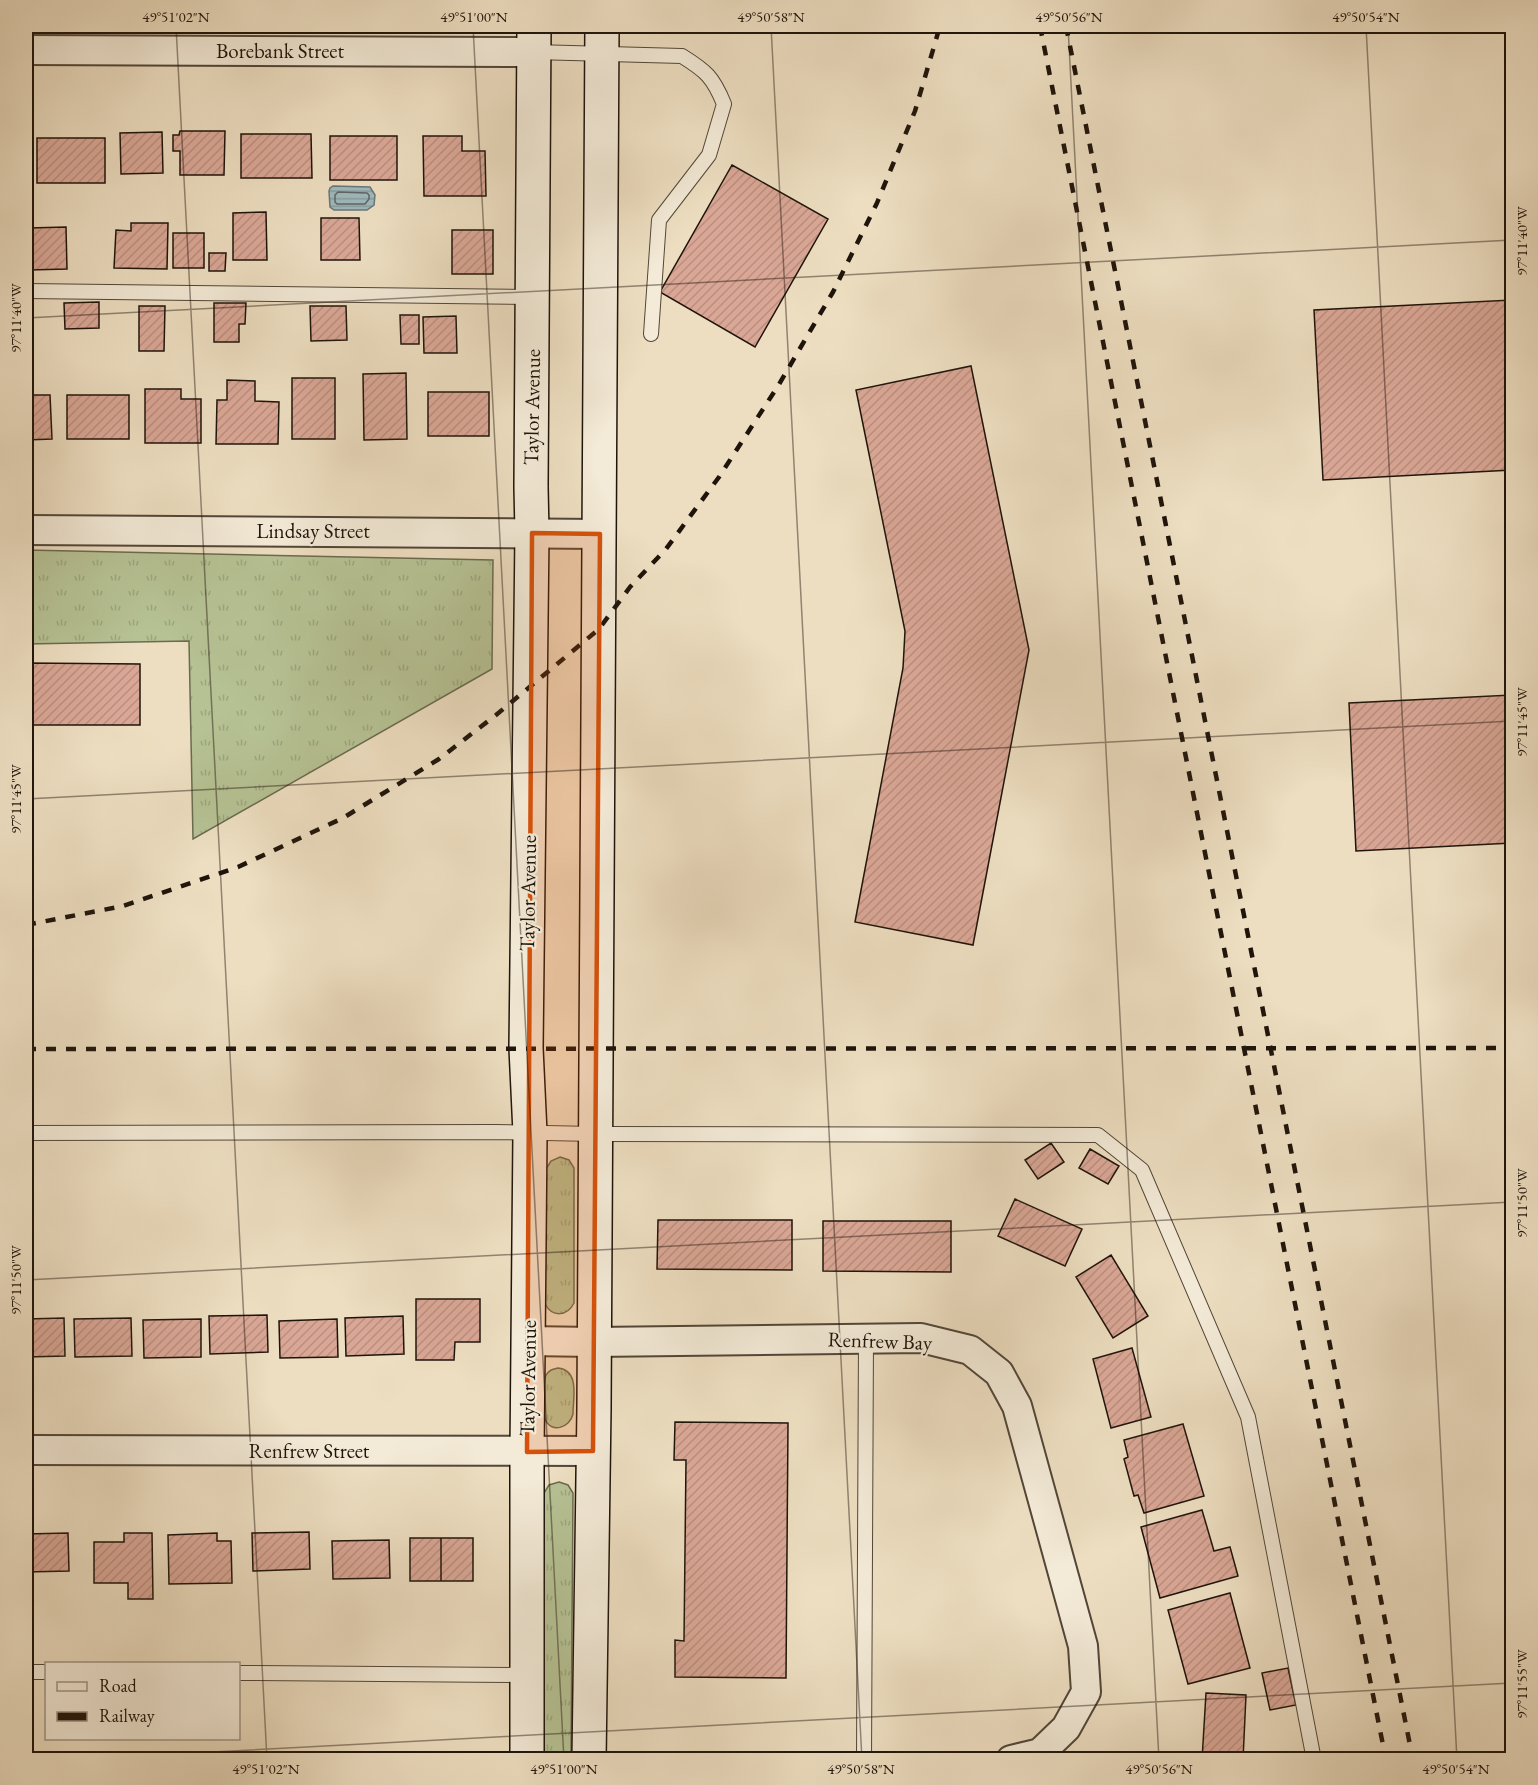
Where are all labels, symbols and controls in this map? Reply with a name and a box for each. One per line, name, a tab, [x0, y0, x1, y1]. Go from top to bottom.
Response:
text: 49°51'02"N	[142, 7, 210, 26]
text: 49°51'00"N	[440, 7, 508, 26]
text: 49°50'58"N	[737, 7, 805, 26]
text: 49°50'56"N	[1035, 7, 1103, 26]
text: 49°50'54"N	[1332, 7, 1400, 26]
street label: Borebank Street	[216, 37, 344, 64]
text: 97°11'40"W	[1512, 206, 1531, 276]
text: 97°11'40"W	[6, 283, 25, 353]
street label: Taylor Avenue	[517, 349, 546, 465]
street label: Lindsay Street	[256, 517, 370, 544]
text: 97°11'45"W	[1512, 687, 1531, 757]
text: 97°11'45"W	[6, 764, 25, 834]
street label: Taylor Avenue	[513, 835, 542, 951]
text: 97°11'50"W	[1512, 1168, 1531, 1238]
text: 97°11'50"W	[6, 1245, 25, 1315]
street label: Taylor Avenue	[513, 1320, 542, 1436]
street label: Renfrew Bay	[827, 1325, 933, 1356]
street label: Renfrew Street	[249, 1437, 370, 1464]
text: 97°11'55"W	[1512, 1649, 1531, 1719]
legend	[45, 1662, 240, 1740]
text: Road	[99, 1674, 138, 1697]
text: Railway	[99, 1704, 155, 1727]
text: 49°51'02"N	[232, 1759, 300, 1778]
text: 49°51'00"N	[530, 1759, 598, 1778]
text: 49°50'58"N	[827, 1759, 895, 1778]
text: 49°50'56"N	[1125, 1759, 1193, 1778]
text: 49°50'54"N	[1422, 1759, 1490, 1778]

